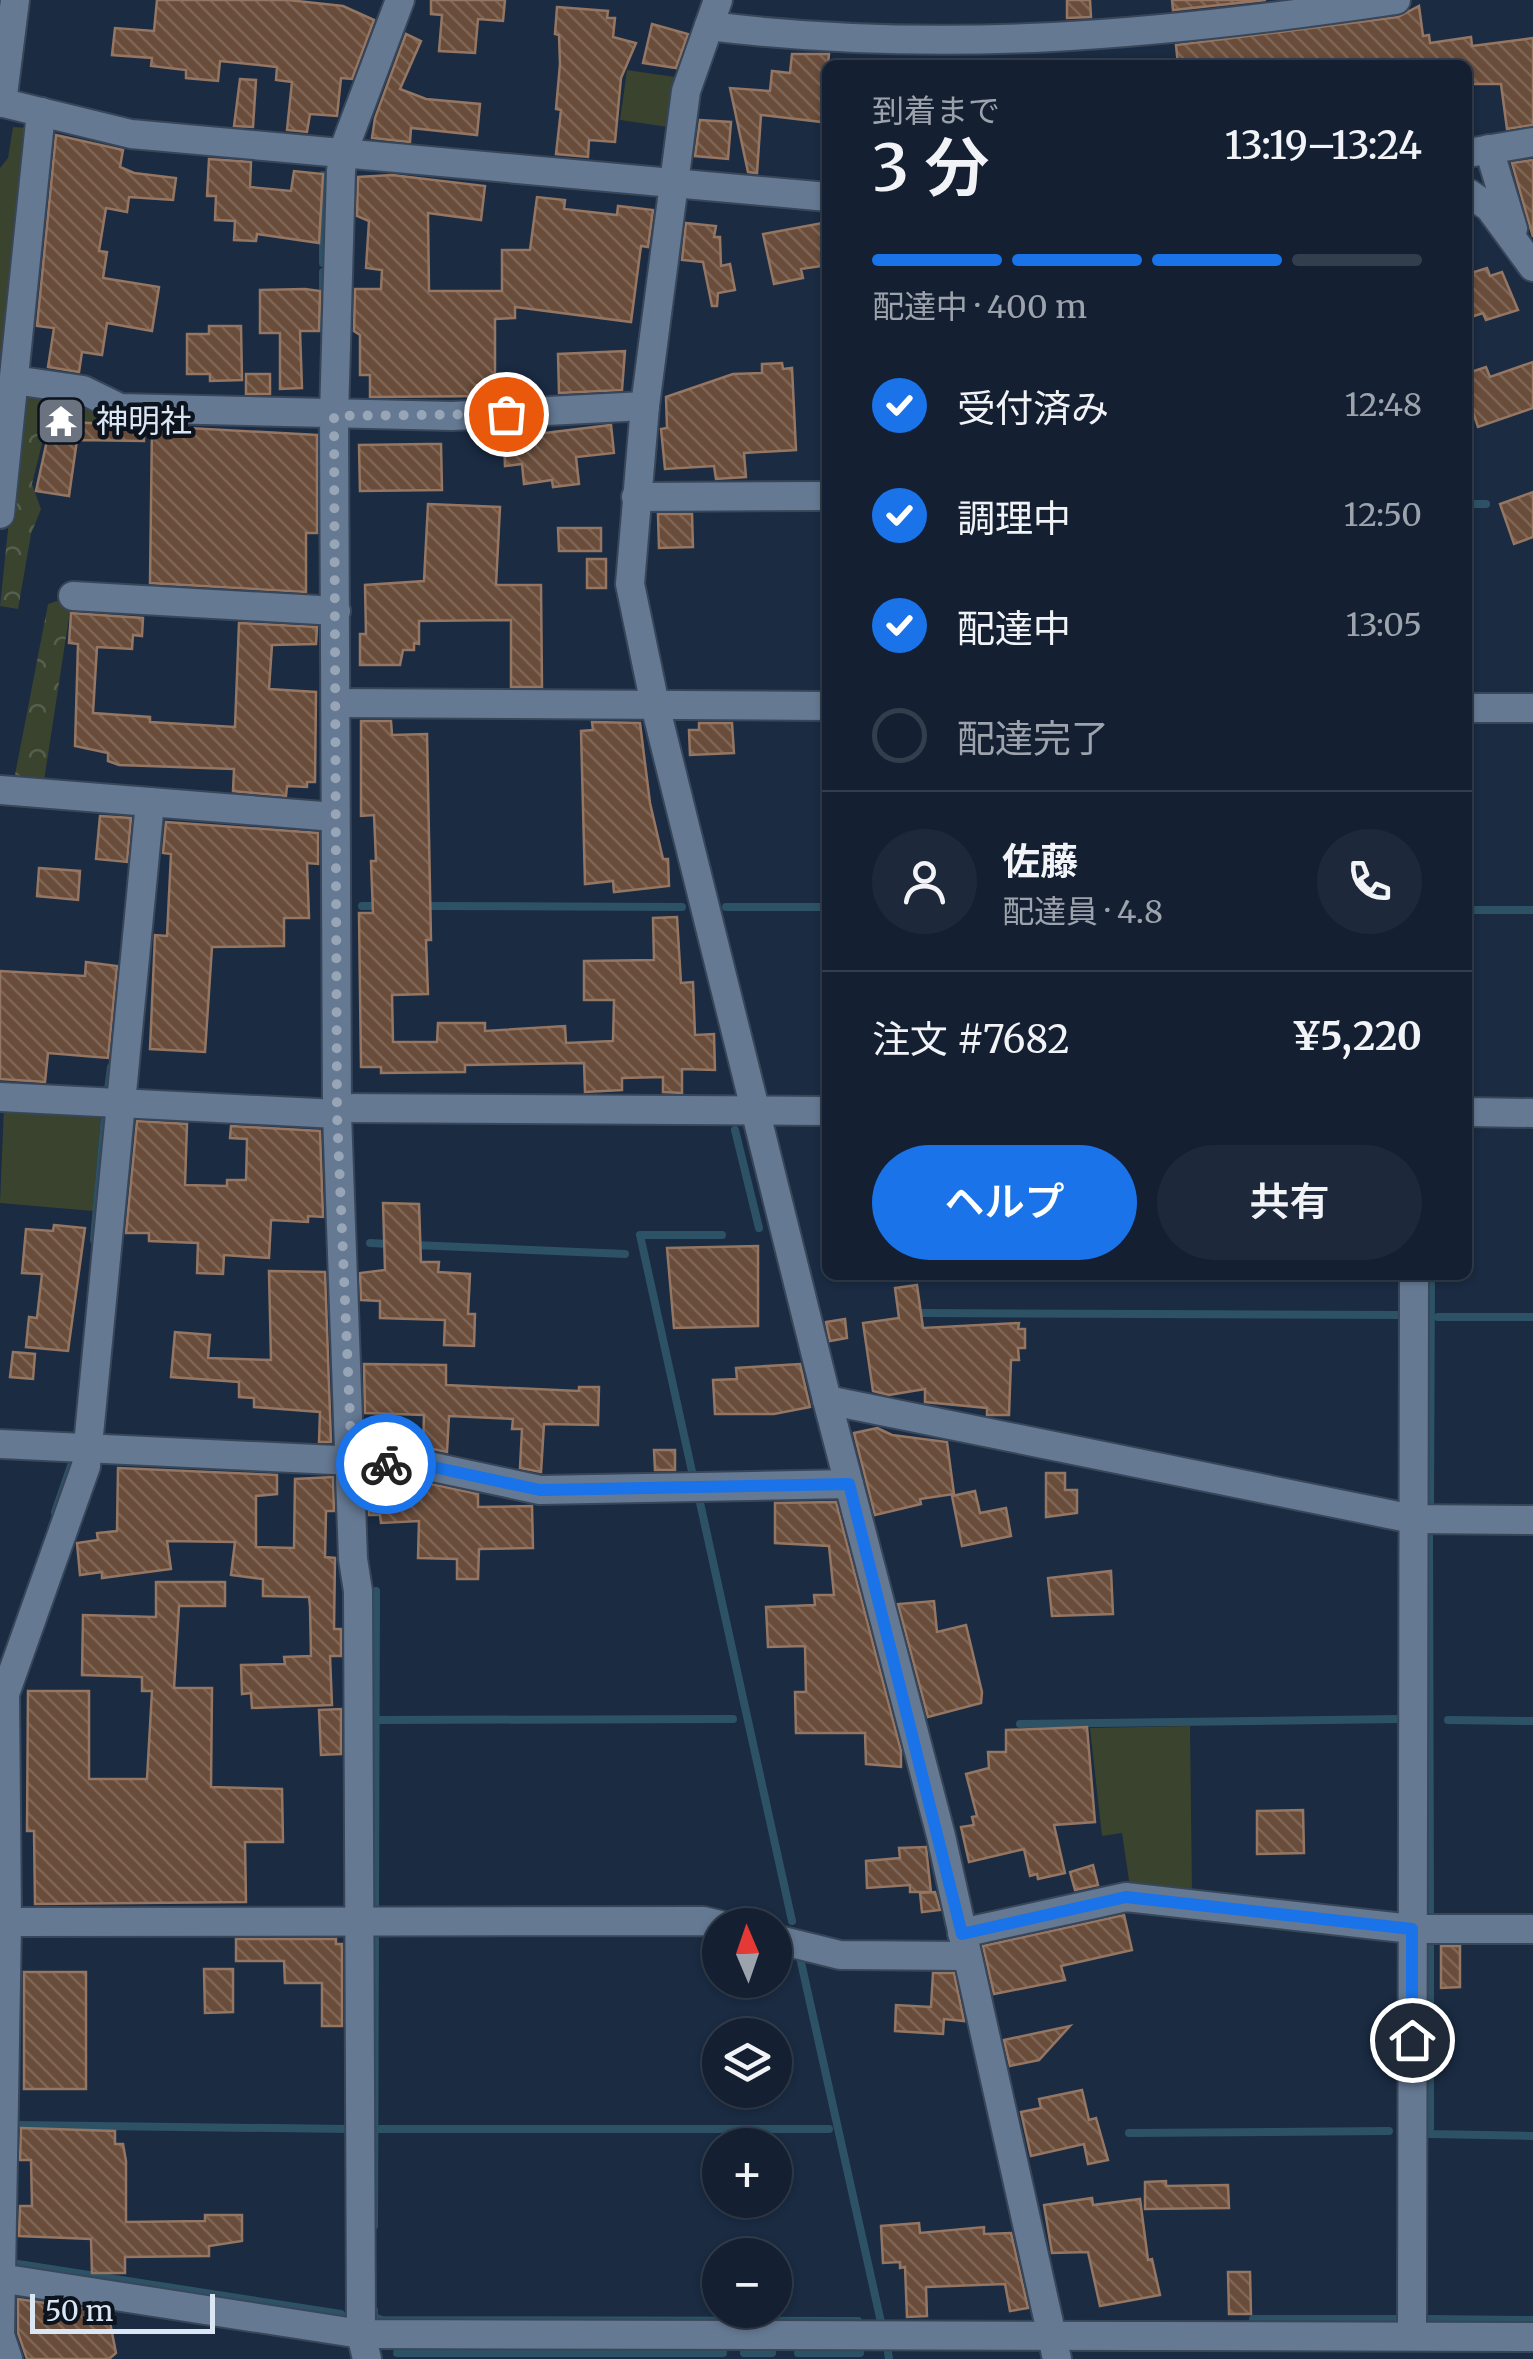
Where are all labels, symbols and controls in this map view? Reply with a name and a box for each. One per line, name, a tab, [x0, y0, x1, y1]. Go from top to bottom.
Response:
text: 到着まで	[872, 91, 1000, 131]
text: 13:19–13:24	[1225, 122, 1422, 169]
text: 3 分	[872, 127, 990, 209]
text: 配達中 · 400 m	[872, 287, 1087, 327]
pin	[464, 372, 549, 457]
icon: check	[872, 378, 927, 433]
text: 受付済み	[957, 385, 1109, 432]
text: 12:48	[1345, 385, 1422, 425]
icon: bag	[479, 387, 534, 442]
temple icon: 神明社	[35, 395, 87, 447]
place label: 神明社	[96, 401, 192, 441]
icon: check	[872, 488, 927, 543]
text: 調理中	[957, 495, 1071, 542]
text: 12:50	[1344, 495, 1422, 535]
icon: check	[872, 598, 927, 653]
text: 配達中	[957, 605, 1071, 652]
text: 13:05	[1346, 605, 1422, 645]
text: 配達完了	[957, 715, 1109, 762]
button: person	[872, 829, 977, 934]
button: phone	[1317, 829, 1422, 934]
text: 佐藤	[1002, 838, 1078, 885]
text: 配達員 · 4.8	[1002, 892, 1163, 932]
text: ¥5,220	[1292, 1013, 1422, 1060]
text: 注文 #7682	[872, 1016, 1070, 1063]
button: ヘルプ	[872, 1145, 1137, 1260]
button: 共有	[1157, 1145, 1422, 1260]
courier	[336, 1414, 436, 1514]
icon: bike	[359, 1437, 414, 1492]
north arrow	[702, 1908, 792, 1998]
map controls	[702, 1908, 792, 2328]
pin	[1370, 1998, 1455, 2083]
icon: home	[1385, 2013, 1440, 2068]
button: layers	[702, 2018, 792, 2108]
button: +	[702, 2128, 792, 2218]
button: −	[702, 2238, 792, 2328]
scale bar	[30, 2289, 215, 2334]
text: 50 m	[45, 2293, 113, 2329]

